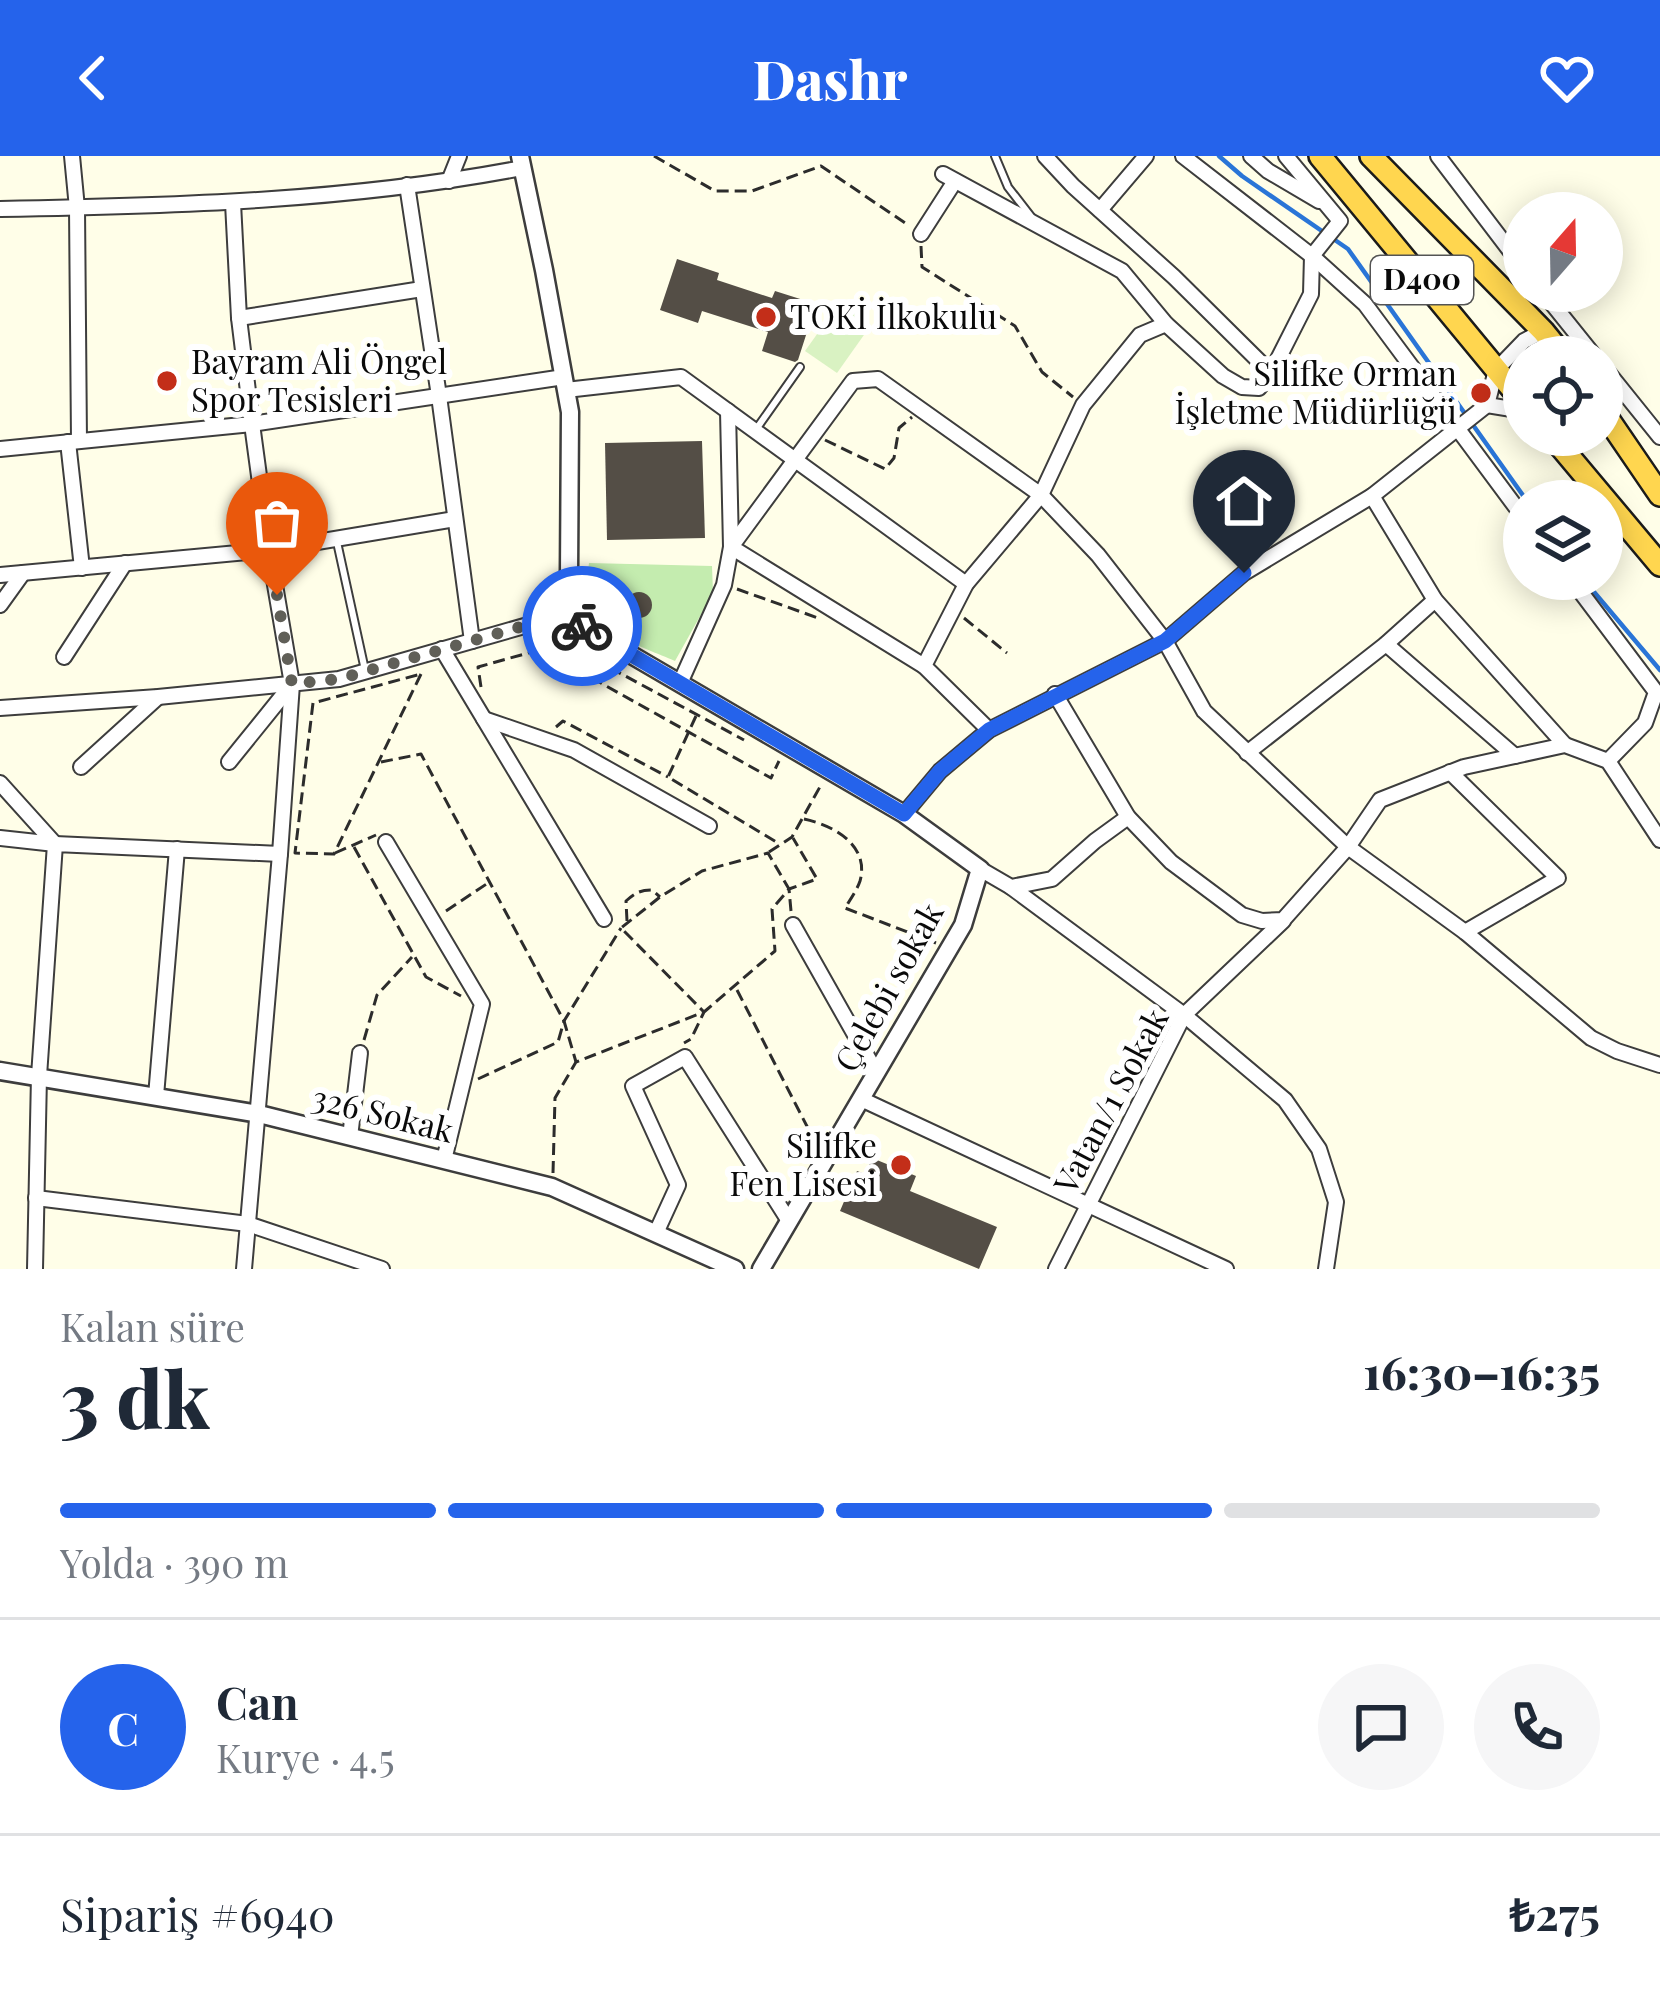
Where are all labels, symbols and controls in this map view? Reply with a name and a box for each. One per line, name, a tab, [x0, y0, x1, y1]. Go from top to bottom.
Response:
text: Dashr	[753, 42, 907, 114]
icon: back	[60, 45, 126, 111]
icon: heart	[1534, 45, 1600, 111]
north arrow	[1503, 192, 1623, 312]
map controls	[1503, 192, 1623, 600]
road number: D400	[1371, 256, 1473, 304]
place label: TOKİ İlkokulu	[790, 293, 997, 337]
marker: TOKİ İlkokulu	[753, 304, 779, 330]
button: locate	[1503, 336, 1623, 456]
place label: Bayram Ali Öngel Spor Tesisleri	[191, 338, 447, 420]
place label: Silifke Orman İşletme Müdürlüğü	[1174, 350, 1457, 432]
marker: Bayram Ali Öngel Spor Tesisleri	[154, 368, 180, 394]
marker: Silifke Orman İşletme Müdürlüğü	[1468, 380, 1494, 406]
pin	[1193, 450, 1295, 573]
icon: home	[1211, 468, 1277, 534]
pin	[226, 472, 328, 595]
button: layers	[1503, 480, 1623, 600]
icon: bag	[244, 490, 310, 556]
courier	[522, 566, 642, 686]
icon: bike	[549, 593, 615, 659]
street label: Çelebi sokak	[823, 894, 952, 1078]
street label: Vatan/1 Sokak	[1042, 1000, 1176, 1201]
street label: 326 Sokak	[308, 1073, 459, 1151]
place label: Silifke Fen Lisesi	[729, 1122, 877, 1204]
marker: Silifke Fen Lisesi	[888, 1152, 914, 1178]
text: Kalan süre	[60, 1300, 245, 1352]
text: 16:30–16:35	[1363, 1341, 1600, 1401]
text: 3 dk	[60, 1345, 210, 1449]
text: Yolda · 390 m	[60, 1536, 289, 1588]
button: chat	[1318, 1664, 1444, 1790]
button: phone	[1474, 1664, 1600, 1790]
text: Can	[216, 1671, 299, 1731]
text: C	[107, 1697, 139, 1757]
text: Kurye · 4.5	[216, 1731, 395, 1783]
text: ₺275	[1510, 1882, 1600, 1942]
text: Sipariş #6940	[60, 1883, 335, 1943]

